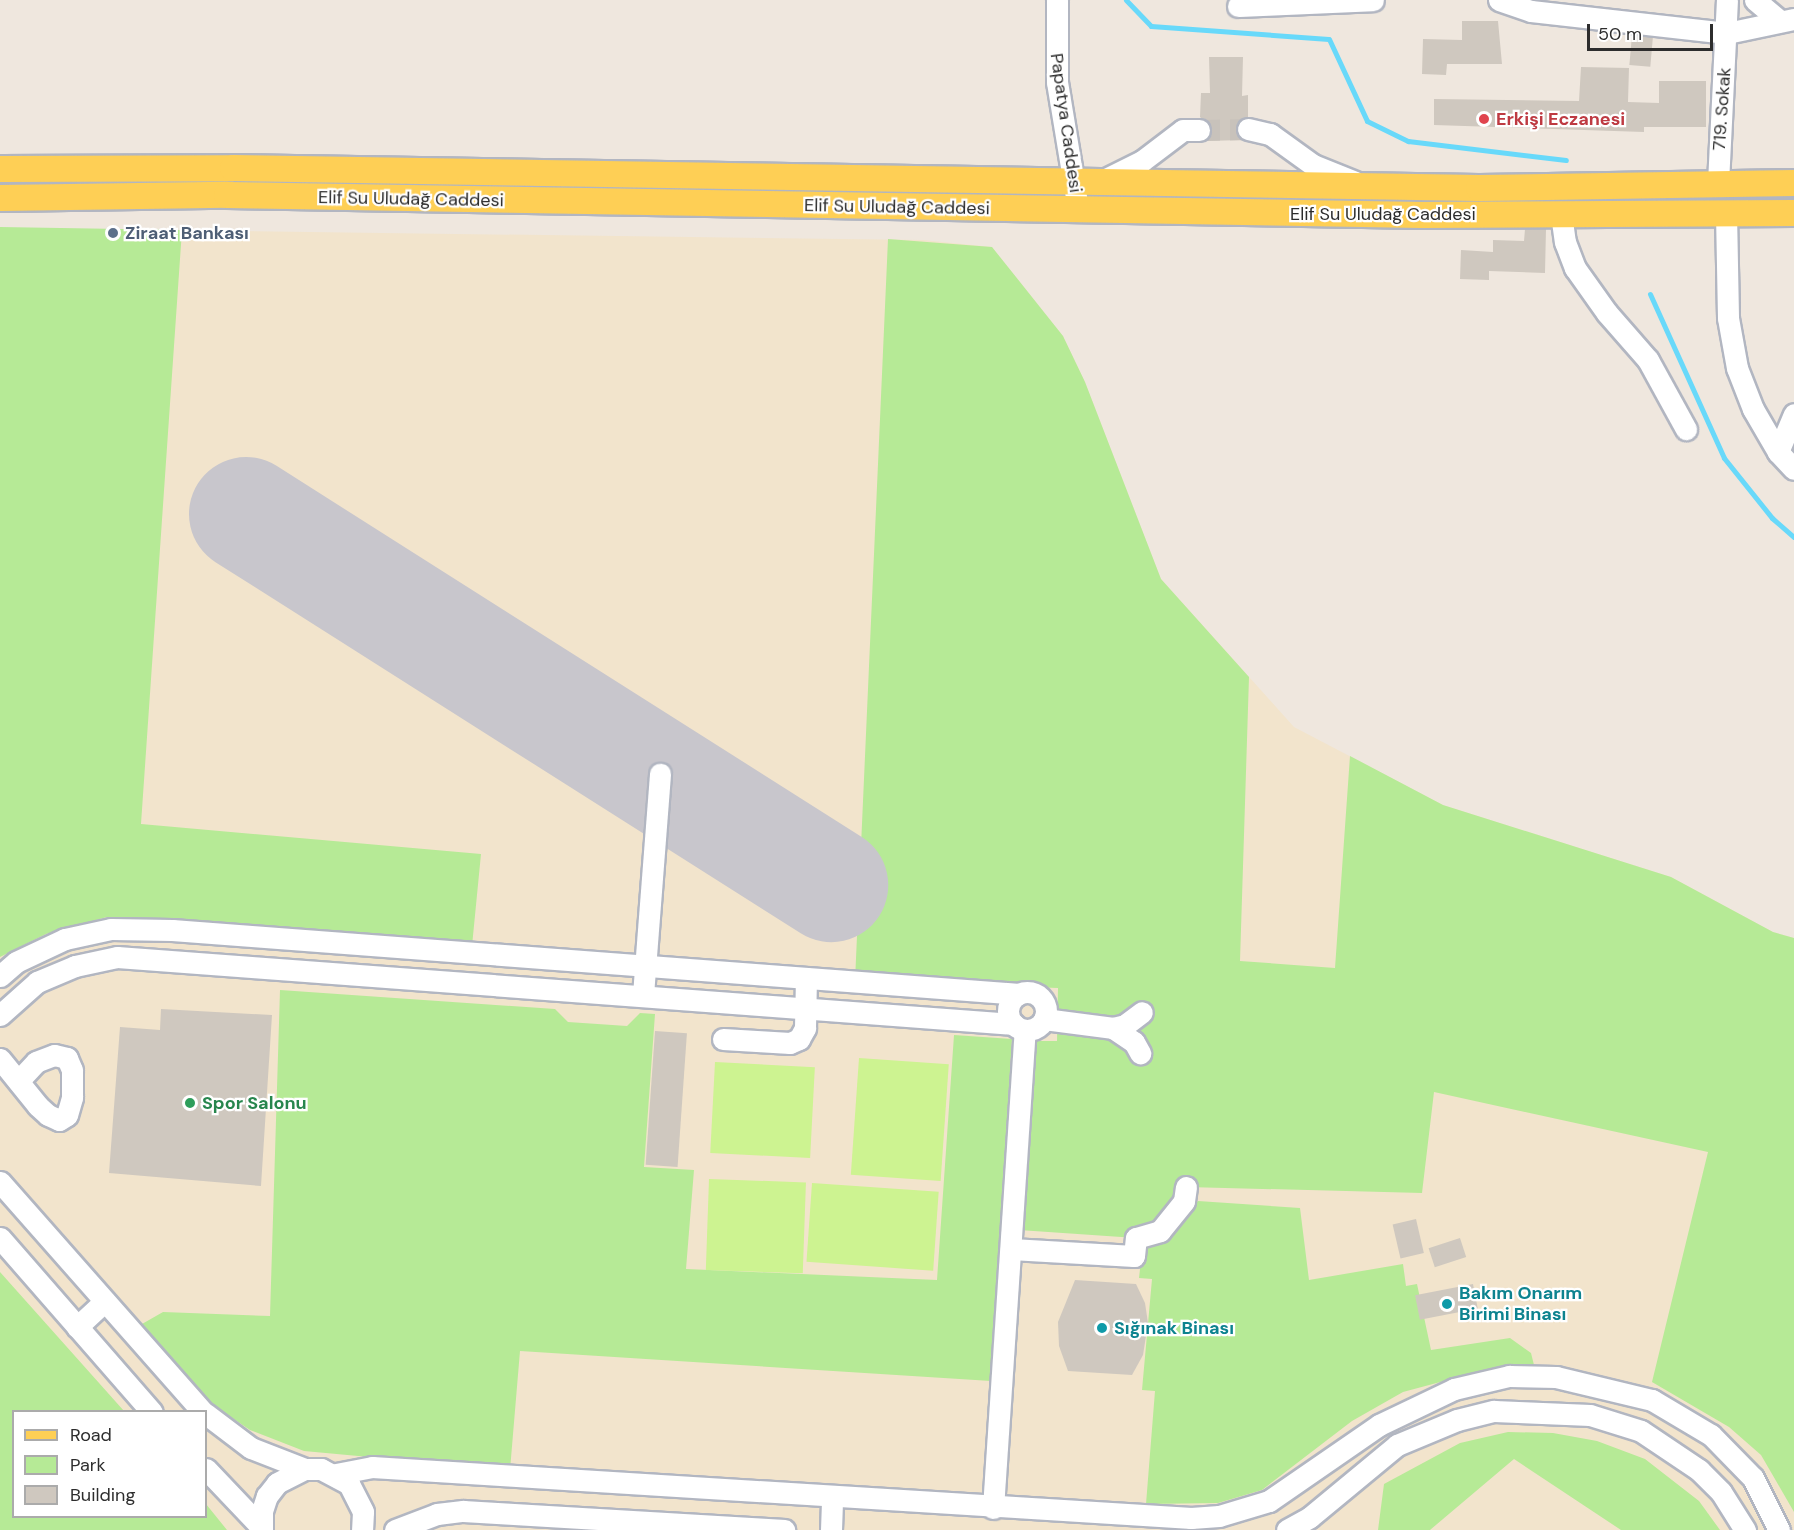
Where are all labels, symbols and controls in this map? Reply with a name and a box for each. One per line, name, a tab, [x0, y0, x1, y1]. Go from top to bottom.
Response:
scale bar	[1590, 12, 1716, 50]
text: 50 m	[1598, 22, 1642, 46]
street label: Papatya Caddesi	[1046, 52, 1086, 194]
street label: 719. Sokak	[1708, 67, 1736, 151]
place label: Erkişi Eczanesi	[1496, 108, 1625, 130]
marker: Erkişi Eczanesi	[1477, 112, 1491, 126]
street label: Elif Su Uludağ Caddesi	[318, 187, 504, 211]
street label: Elif Su Uludağ Caddesi	[804, 195, 990, 219]
street label: Elif Su Uludağ Caddesi	[1290, 203, 1476, 225]
place label: Ziraat Bankası	[125, 222, 249, 244]
marker: Ziraat Bankası	[106, 226, 120, 240]
place label: Spor Salonu	[202, 1092, 307, 1114]
marker: Spor Salonu	[183, 1096, 197, 1110]
place label: Bakım Onarım Birimi Binası	[1459, 1283, 1582, 1326]
marker: Bakım Onarım Birimi Binası	[1440, 1297, 1454, 1311]
place label: Sığınak Binası	[1114, 1317, 1234, 1339]
marker: Sığınak Binası	[1095, 1321, 1109, 1335]
legend	[12, 1410, 207, 1518]
text: Road	[70, 1423, 112, 1447]
text: Park	[70, 1453, 106, 1477]
text: Building	[70, 1483, 135, 1507]

